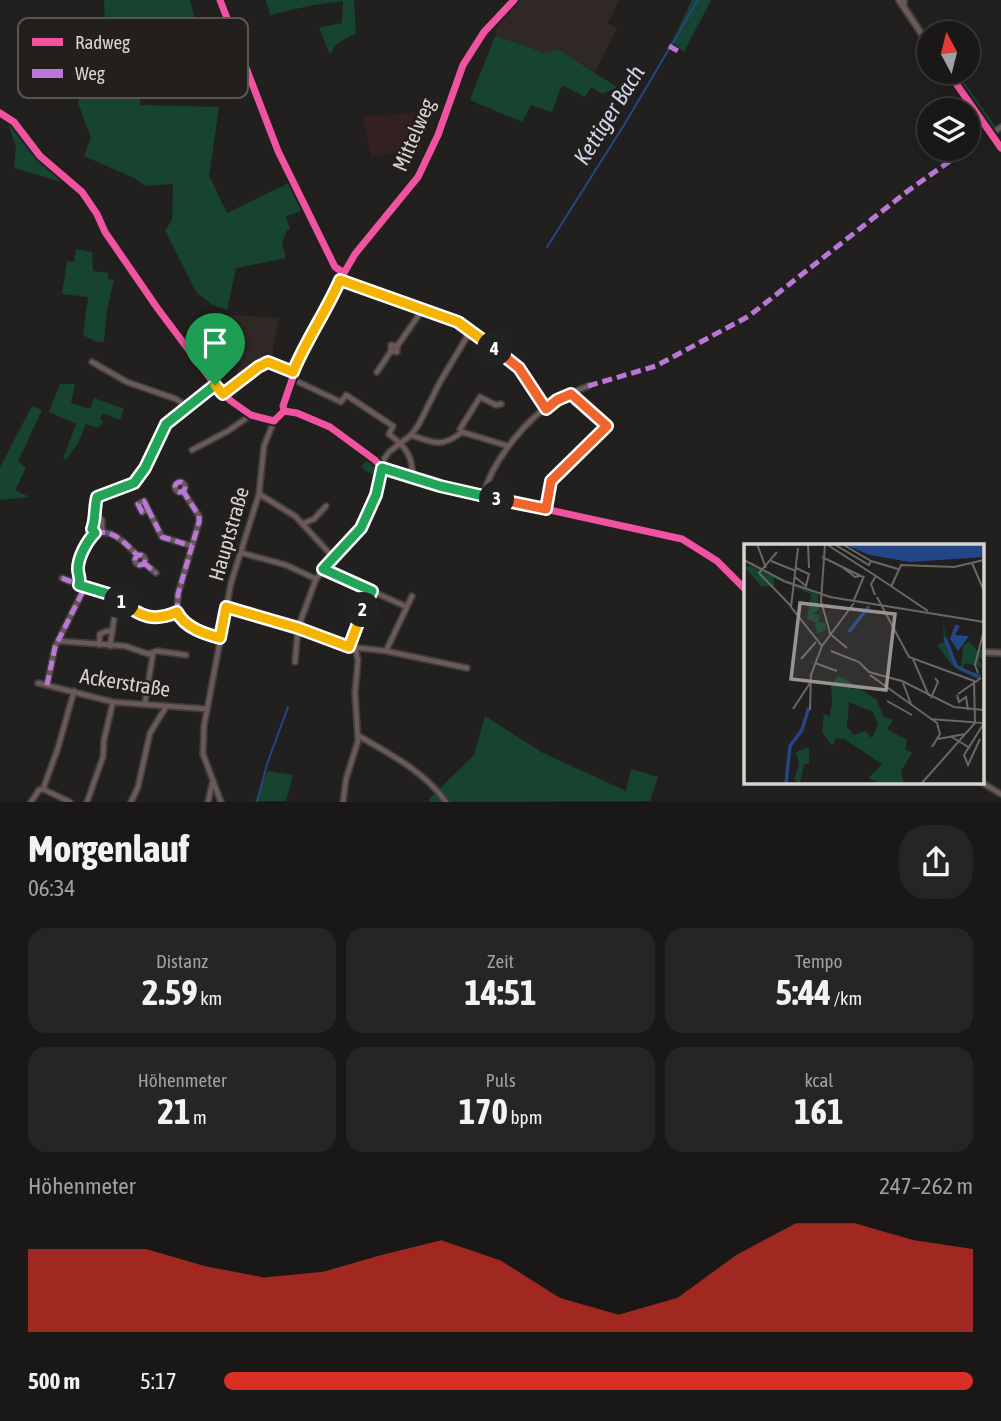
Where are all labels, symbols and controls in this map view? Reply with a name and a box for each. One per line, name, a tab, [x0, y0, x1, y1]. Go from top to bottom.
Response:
legend	[18, 18, 248, 98]
north arrow	[917, 21, 980, 84]
map controls	[917, 21, 980, 161]
text: Radweg	[75, 31, 131, 53]
water label: Kettiger Bach	[568, 61, 650, 169]
text: Weg	[75, 62, 106, 84]
street label: Mittelweg	[387, 95, 439, 175]
button: layers	[917, 98, 980, 161]
pin	[185, 313, 245, 385]
icon: arrive	[196, 324, 234, 362]
pin: 4	[477, 332, 512, 366]
text: 4	[490, 337, 499, 359]
pin: 3	[480, 482, 514, 516]
street label: Hauptstraße	[203, 484, 253, 583]
text: 3	[492, 487, 501, 509]
inset map	[744, 544, 984, 784]
pin: 1	[104, 584, 140, 620]
text: 1	[117, 590, 126, 612]
pin: 2	[346, 592, 380, 628]
text: 2	[358, 598, 367, 620]
street label: Ackerstraße	[78, 663, 172, 701]
button: share	[899, 825, 973, 899]
text: Morgenlauf	[28, 827, 189, 870]
text: 06:34	[28, 875, 75, 901]
text: Distanz	[156, 950, 208, 972]
text: Zeit	[487, 950, 514, 972]
text: Tempo	[795, 950, 843, 972]
text: 2.59	[142, 972, 198, 1012]
text: 14:51	[464, 972, 537, 1012]
text: 5:44	[775, 972, 831, 1012]
text: km	[198, 987, 222, 1009]
text: /km	[831, 987, 862, 1009]
text: Höhenmeter	[138, 1069, 227, 1091]
text: Puls	[485, 1069, 516, 1091]
text: kcal	[804, 1069, 833, 1091]
text: 21	[158, 1091, 190, 1131]
text: 170	[459, 1091, 508, 1131]
text: 161	[794, 1091, 844, 1131]
text: m	[190, 1106, 207, 1128]
text: bpm	[508, 1106, 542, 1128]
text: Höhenmeter	[28, 1173, 136, 1199]
text: 247–262 m	[879, 1173, 973, 1199]
text: 500 m	[28, 1368, 80, 1394]
text: 5:17	[140, 1368, 177, 1394]

